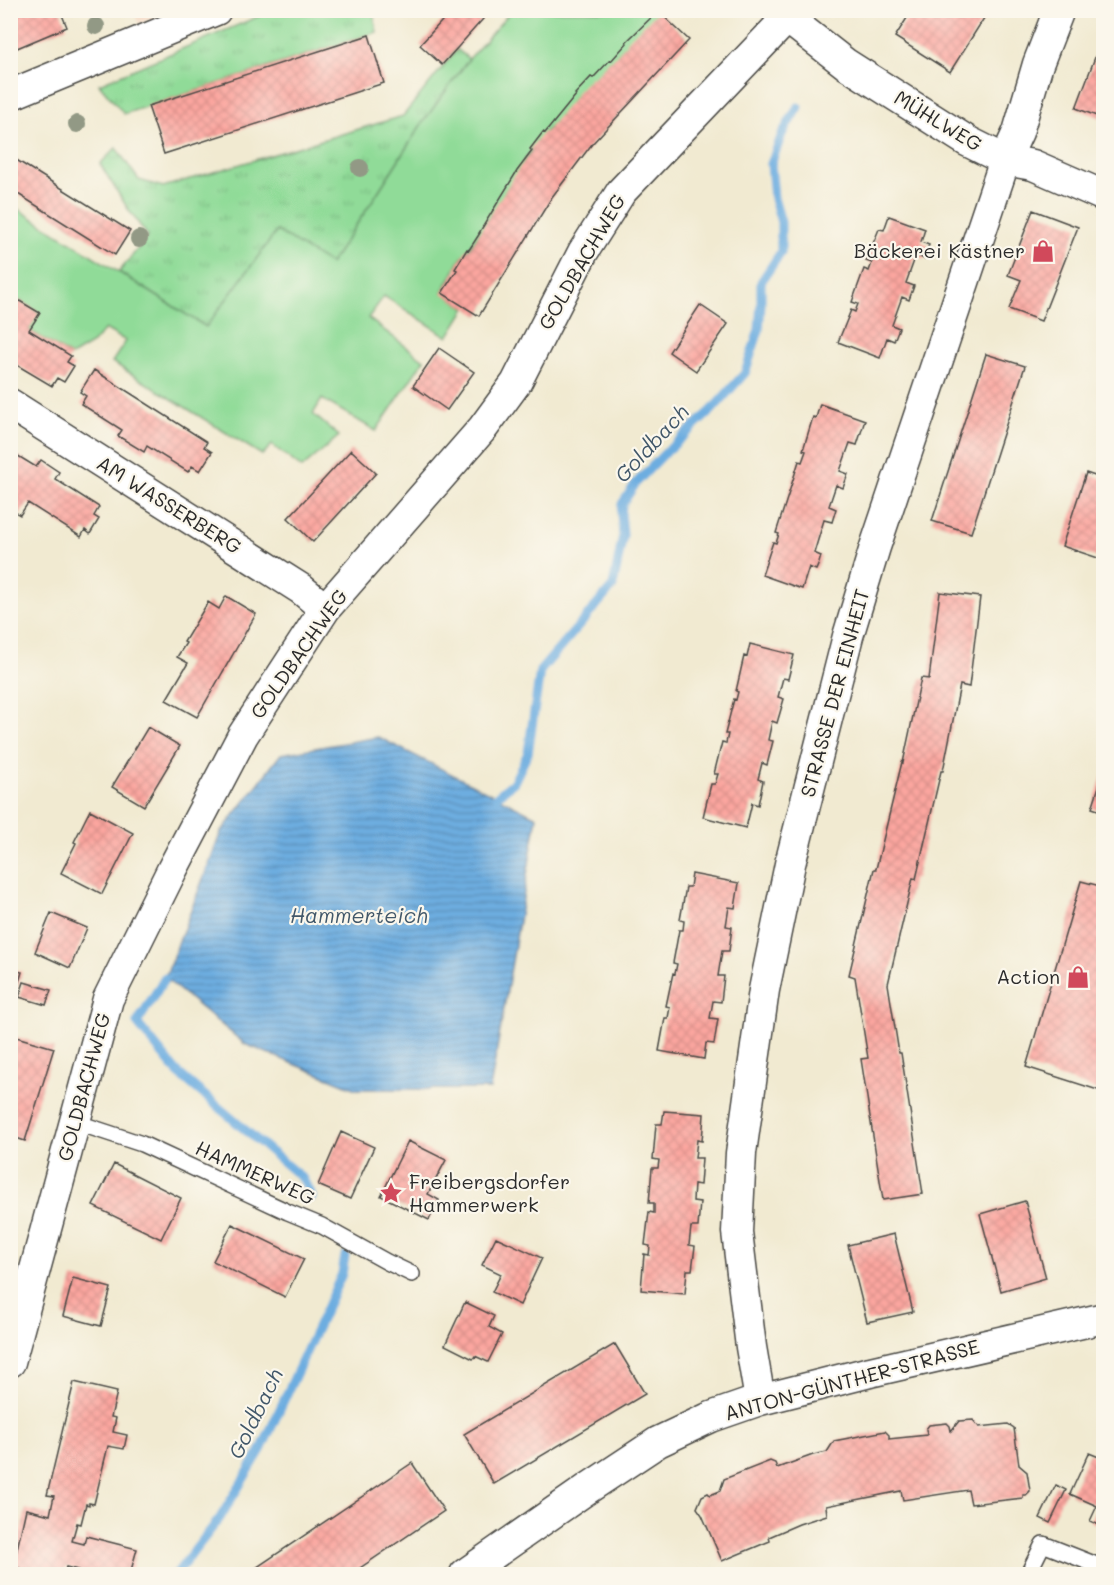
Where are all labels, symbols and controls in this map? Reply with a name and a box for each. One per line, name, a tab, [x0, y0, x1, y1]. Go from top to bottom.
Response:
street label: MÜHLWEG	[890, 84, 987, 157]
street label: GOLDBACHWEG	[532, 189, 631, 334]
place label: Bäckerei Kästner	[854, 237, 1025, 263]
shop icon: Bäckerei Kästner	[1030, 238, 1056, 264]
water label: Goldbach	[608, 398, 694, 488]
street label: AM WASSERBERG	[92, 449, 247, 559]
street label: GOLDBACHWEG	[244, 583, 353, 723]
street label: STRASSE DER EINHEIT	[794, 586, 874, 800]
water label: Hammerteich	[290, 901, 428, 928]
place label: Action	[997, 963, 1060, 989]
shop icon: Action	[1065, 964, 1091, 990]
street label: GOLDBACHWEG	[51, 1010, 115, 1164]
street label: HAMMERWEG	[192, 1134, 319, 1210]
place label: Freibergsdorfer Hammerwerk	[409, 1168, 570, 1217]
place icon: Freibergsdorfer Hammerwerk	[378, 1180, 404, 1206]
street label: ANTON-GÜNTHER-STRASSE	[721, 1332, 982, 1426]
water label: Goldbach	[221, 1364, 288, 1463]

